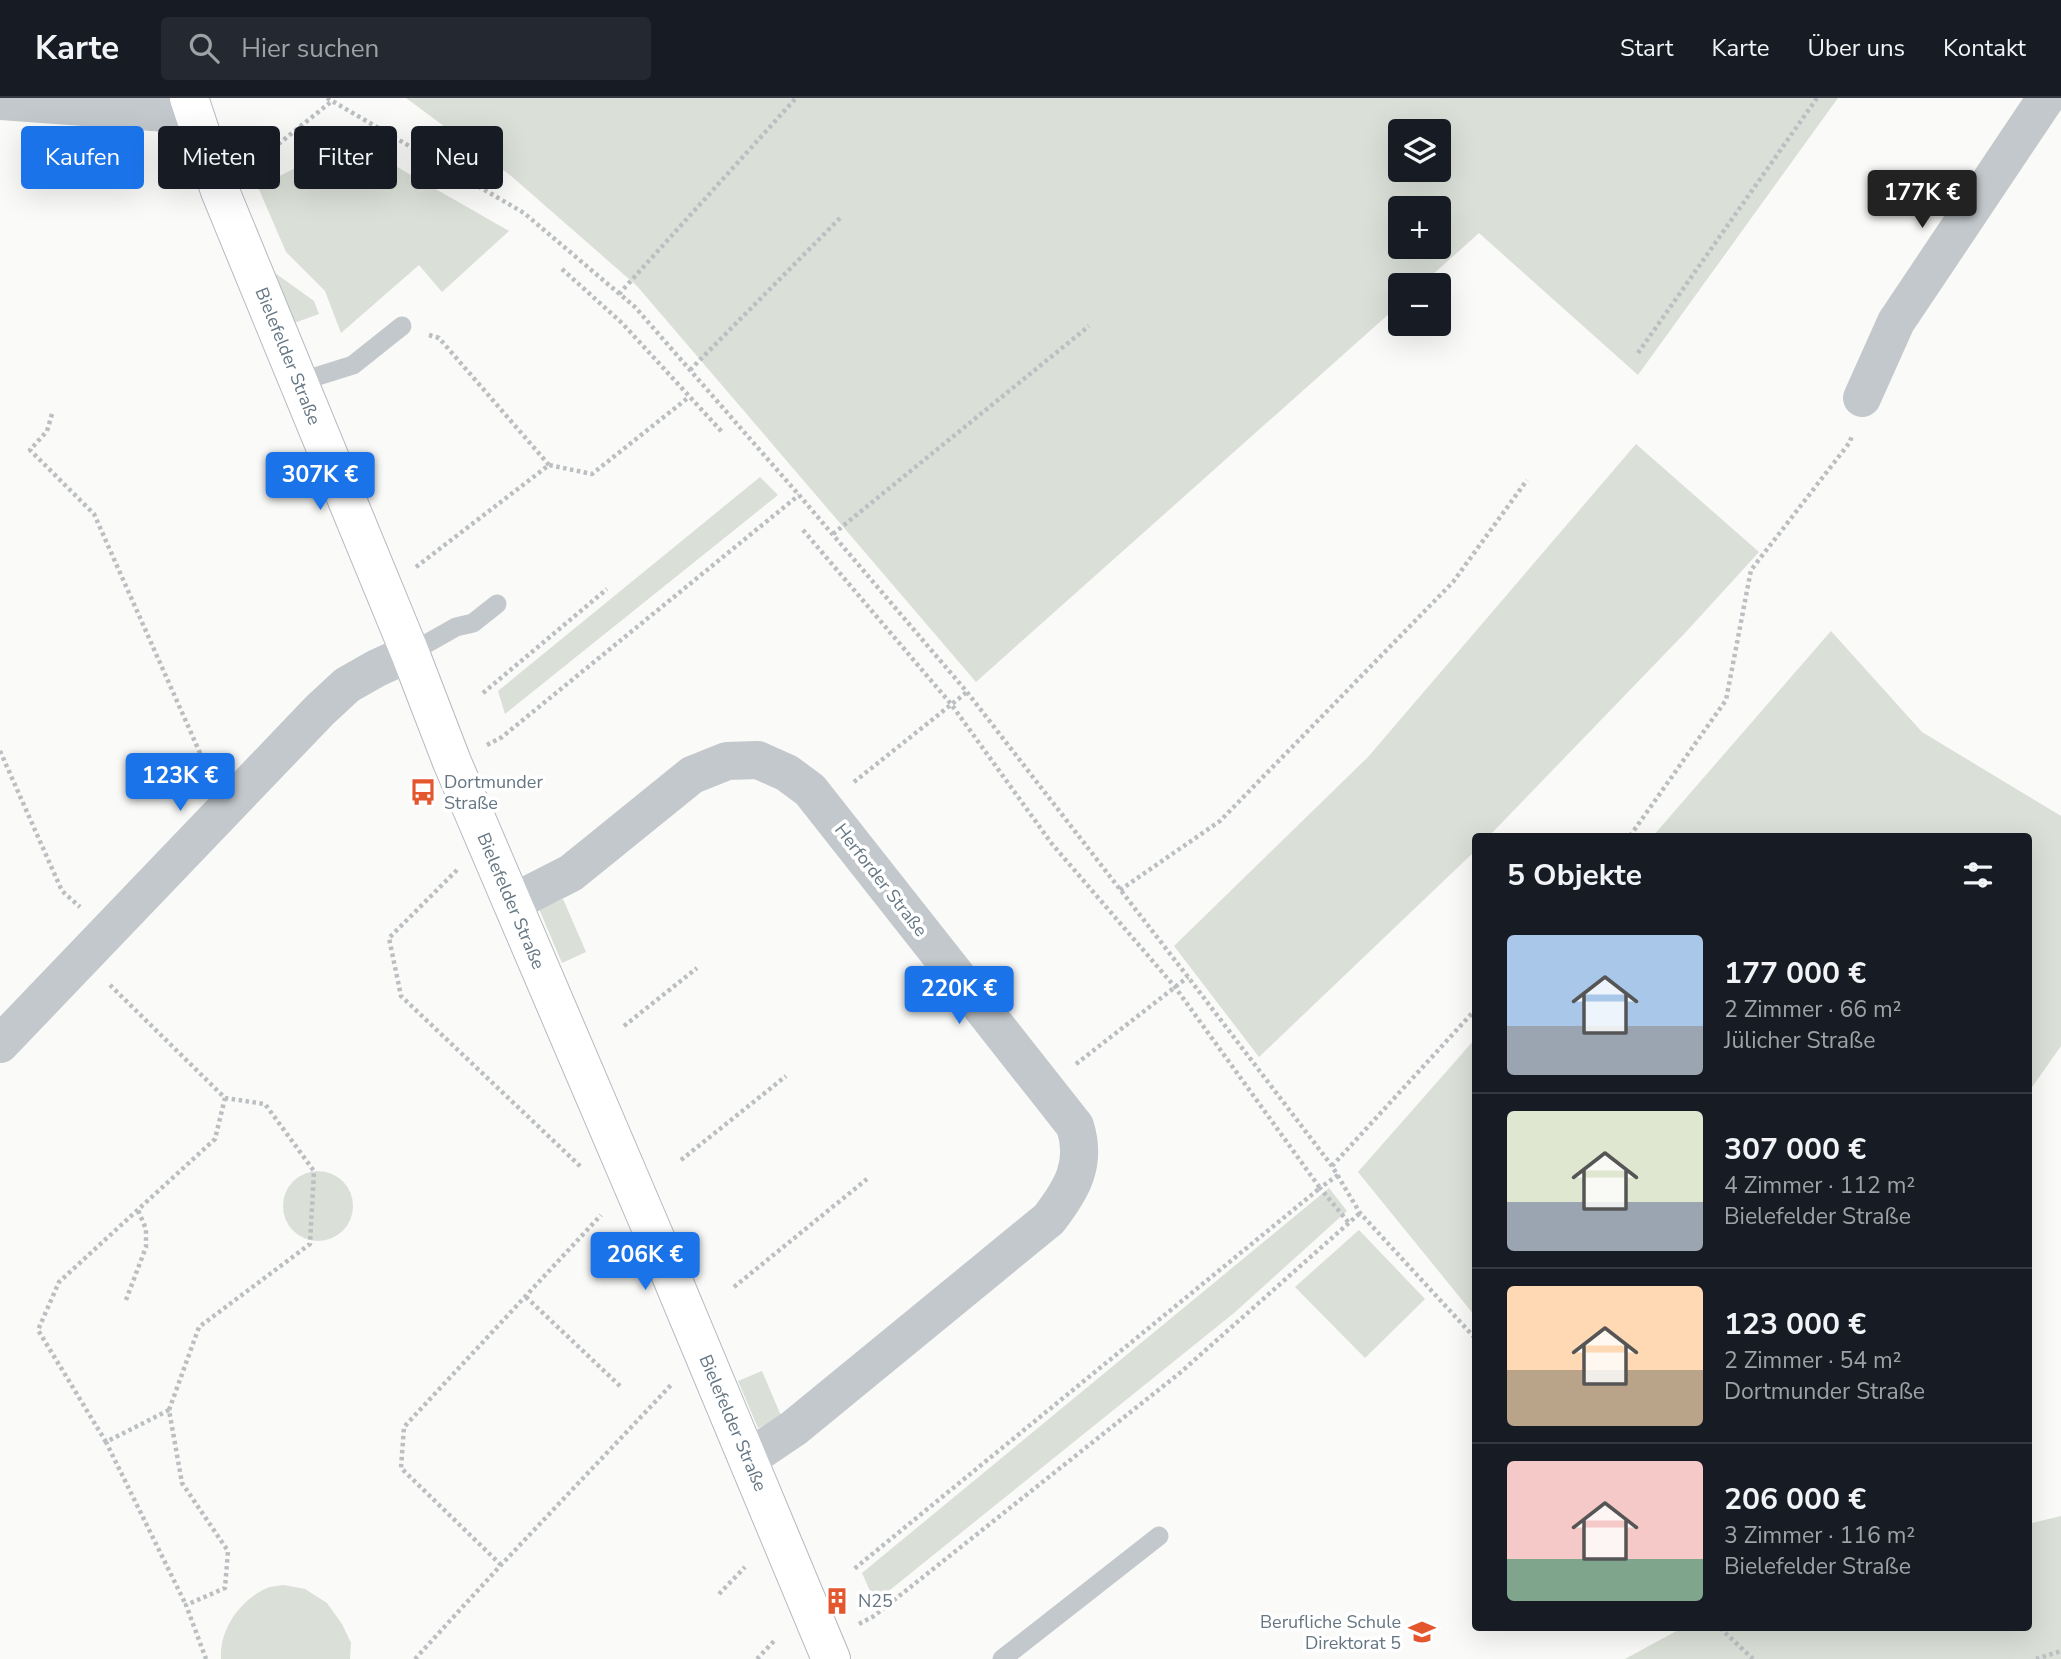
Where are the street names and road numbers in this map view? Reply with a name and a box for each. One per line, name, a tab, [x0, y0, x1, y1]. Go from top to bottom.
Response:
street label: Bielefelder Straße	[249, 284, 327, 428]
street label: Herforder Straße	[829, 819, 933, 941]
street label: Bielefelder Straße	[471, 829, 551, 973]
street label: Bielefelder Straße	[693, 1351, 773, 1495]

